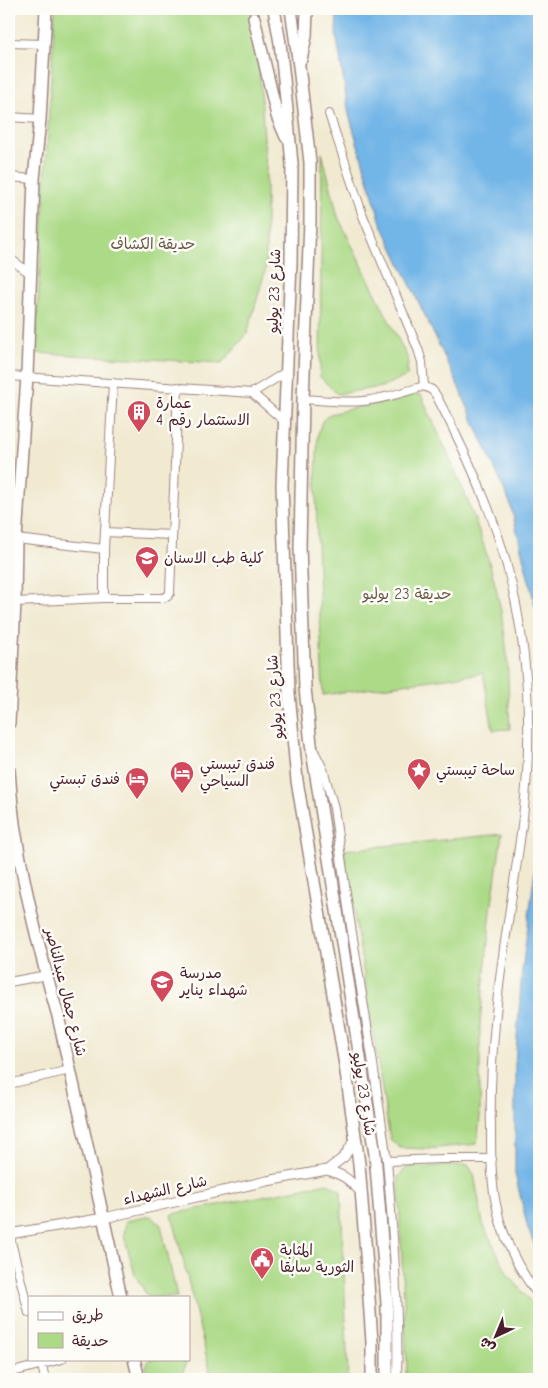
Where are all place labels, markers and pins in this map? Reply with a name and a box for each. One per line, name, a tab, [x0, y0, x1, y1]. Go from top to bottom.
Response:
place label: عمارة الاستثمار رقم 4	[156, 394, 250, 432]
building icon: عمارة الاستثمار رقم 4	[126, 399, 152, 433]
school or university icon: كلية طب الاسنان	[134, 545, 160, 579]
place label: كلية طب الاسنان	[164, 549, 264, 567]
place label: فندق تيبستي السياحي	[200, 755, 275, 794]
place icon: ساحة تيبستي	[406, 757, 432, 791]
hotel icon: فندق تيبستي السياحي	[169, 760, 195, 794]
place label: ساحة تيبستي	[436, 761, 515, 783]
hotel icon: فندق تبستي	[124, 766, 150, 800]
place label: فندق تبستي	[50, 770, 120, 792]
place label: مدرسة شهداء يناير	[179, 964, 248, 999]
school or university icon: مدرسة شهداء يناير	[149, 969, 175, 1003]
place label: المثابة الثورية سابقا	[280, 1241, 354, 1276]
public building icon: المثابة الثورية سابقا	[249, 1246, 275, 1280]

